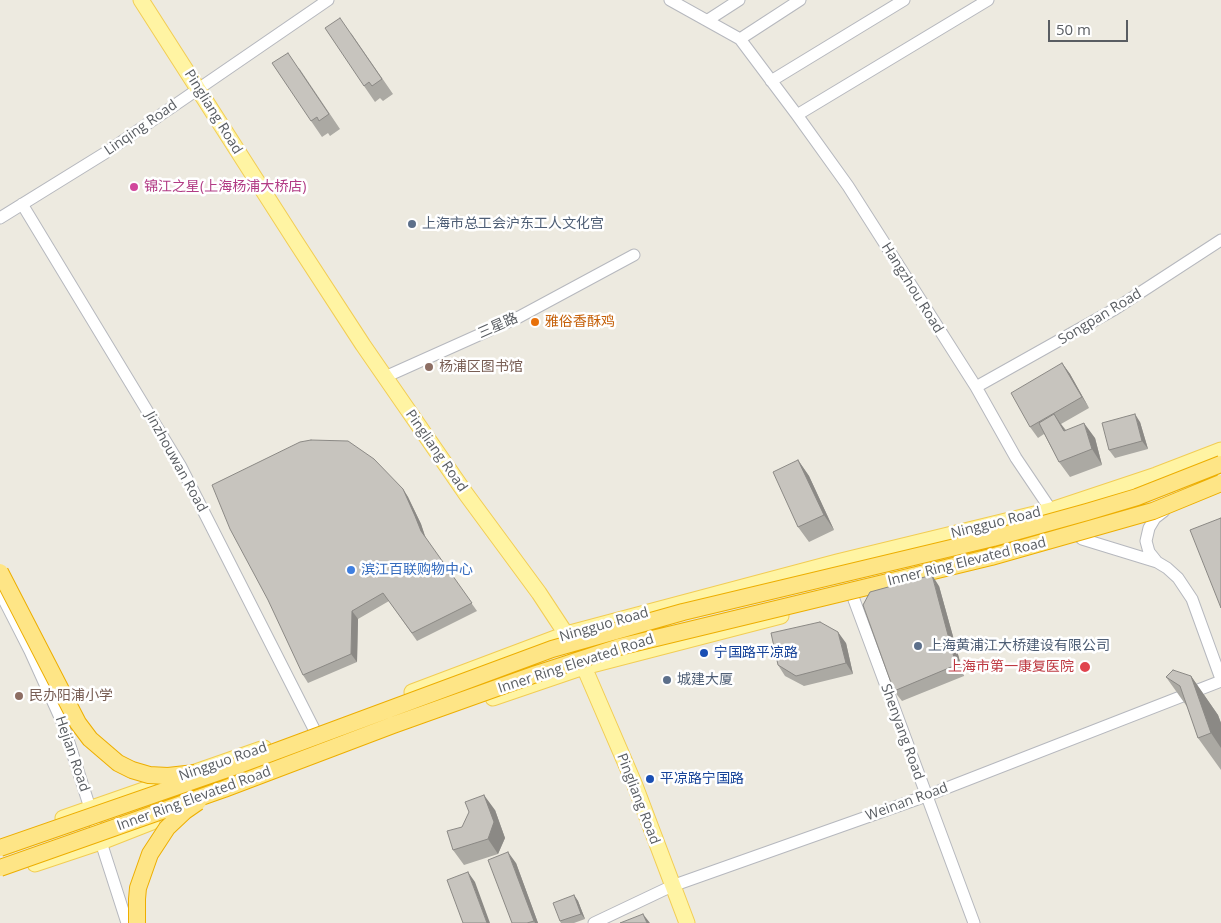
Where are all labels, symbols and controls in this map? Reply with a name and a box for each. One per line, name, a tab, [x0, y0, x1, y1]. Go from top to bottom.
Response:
scale bar	[1051, 10, 1131, 42]
text: 50 m	[1056, 19, 1091, 39]
street label: Pingliang Road	[180, 67, 246, 157]
street label: Linqing Road	[101, 97, 181, 159]
place label: 锦江之星(上海杨浦大桥店)	[144, 179, 306, 195]
marker: 锦江之星(上海杨浦大桥店)	[128, 181, 140, 193]
place label: 上海市总工会沪东工人文化宫	[422, 216, 604, 232]
marker: 上海市总工会沪东工人文化宫	[406, 218, 418, 230]
street label: Hangzhou Road	[877, 240, 947, 336]
street label: Songpan Road	[1055, 286, 1145, 348]
street label: 三星路	[475, 310, 521, 342]
place label: 雅俗香酥鸡	[545, 314, 615, 330]
marker: 雅俗香酥鸡	[529, 316, 541, 328]
place label: 杨浦区图书馆	[439, 359, 523, 375]
marker: 杨浦区图书馆	[423, 361, 435, 373]
street label: Pingliang Road	[402, 407, 470, 495]
street label: Jinzhouwan Road	[141, 409, 211, 515]
street label: Ningguo Road	[949, 504, 1043, 542]
street label: Inner Ring Elevated Road	[886, 534, 1048, 590]
place label: 滨江百联购物中心	[361, 562, 473, 578]
marker: 滨江百联购物中心	[345, 564, 357, 576]
street label: Ningguo Road	[558, 604, 650, 646]
street label: Inner Ring Elevated Road	[496, 631, 656, 697]
place label: 上海黄浦江大桥建设有限公司	[928, 638, 1110, 654]
marker: 上海黄浦江大桥建设有限公司	[912, 640, 924, 652]
place label: 宁国路平凉路	[714, 645, 798, 661]
marker: 宁国路平凉路	[698, 647, 710, 659]
place label: 上海市第一康复医院	[948, 659, 1074, 675]
marker: 上海市第一康复医院	[1078, 660, 1092, 674]
place label: 城建大厦	[677, 672, 733, 688]
marker: 城建大厦	[661, 674, 673, 686]
street label: Shenyang Road	[877, 682, 927, 782]
place label: 民办阳浦小学	[29, 688, 113, 704]
marker: 民办阳浦小学	[13, 690, 25, 702]
street label: Hejian Road	[51, 714, 93, 794]
street label: Ningguo Road	[177, 739, 269, 785]
street label: Pingliang Road	[613, 751, 663, 847]
street label: Inner Ring Elevated Road	[115, 763, 273, 835]
place label: 平凉路宁国路	[660, 771, 744, 787]
marker: 平凉路宁国路	[644, 773, 656, 785]
street label: Weinan Road	[864, 779, 950, 825]

